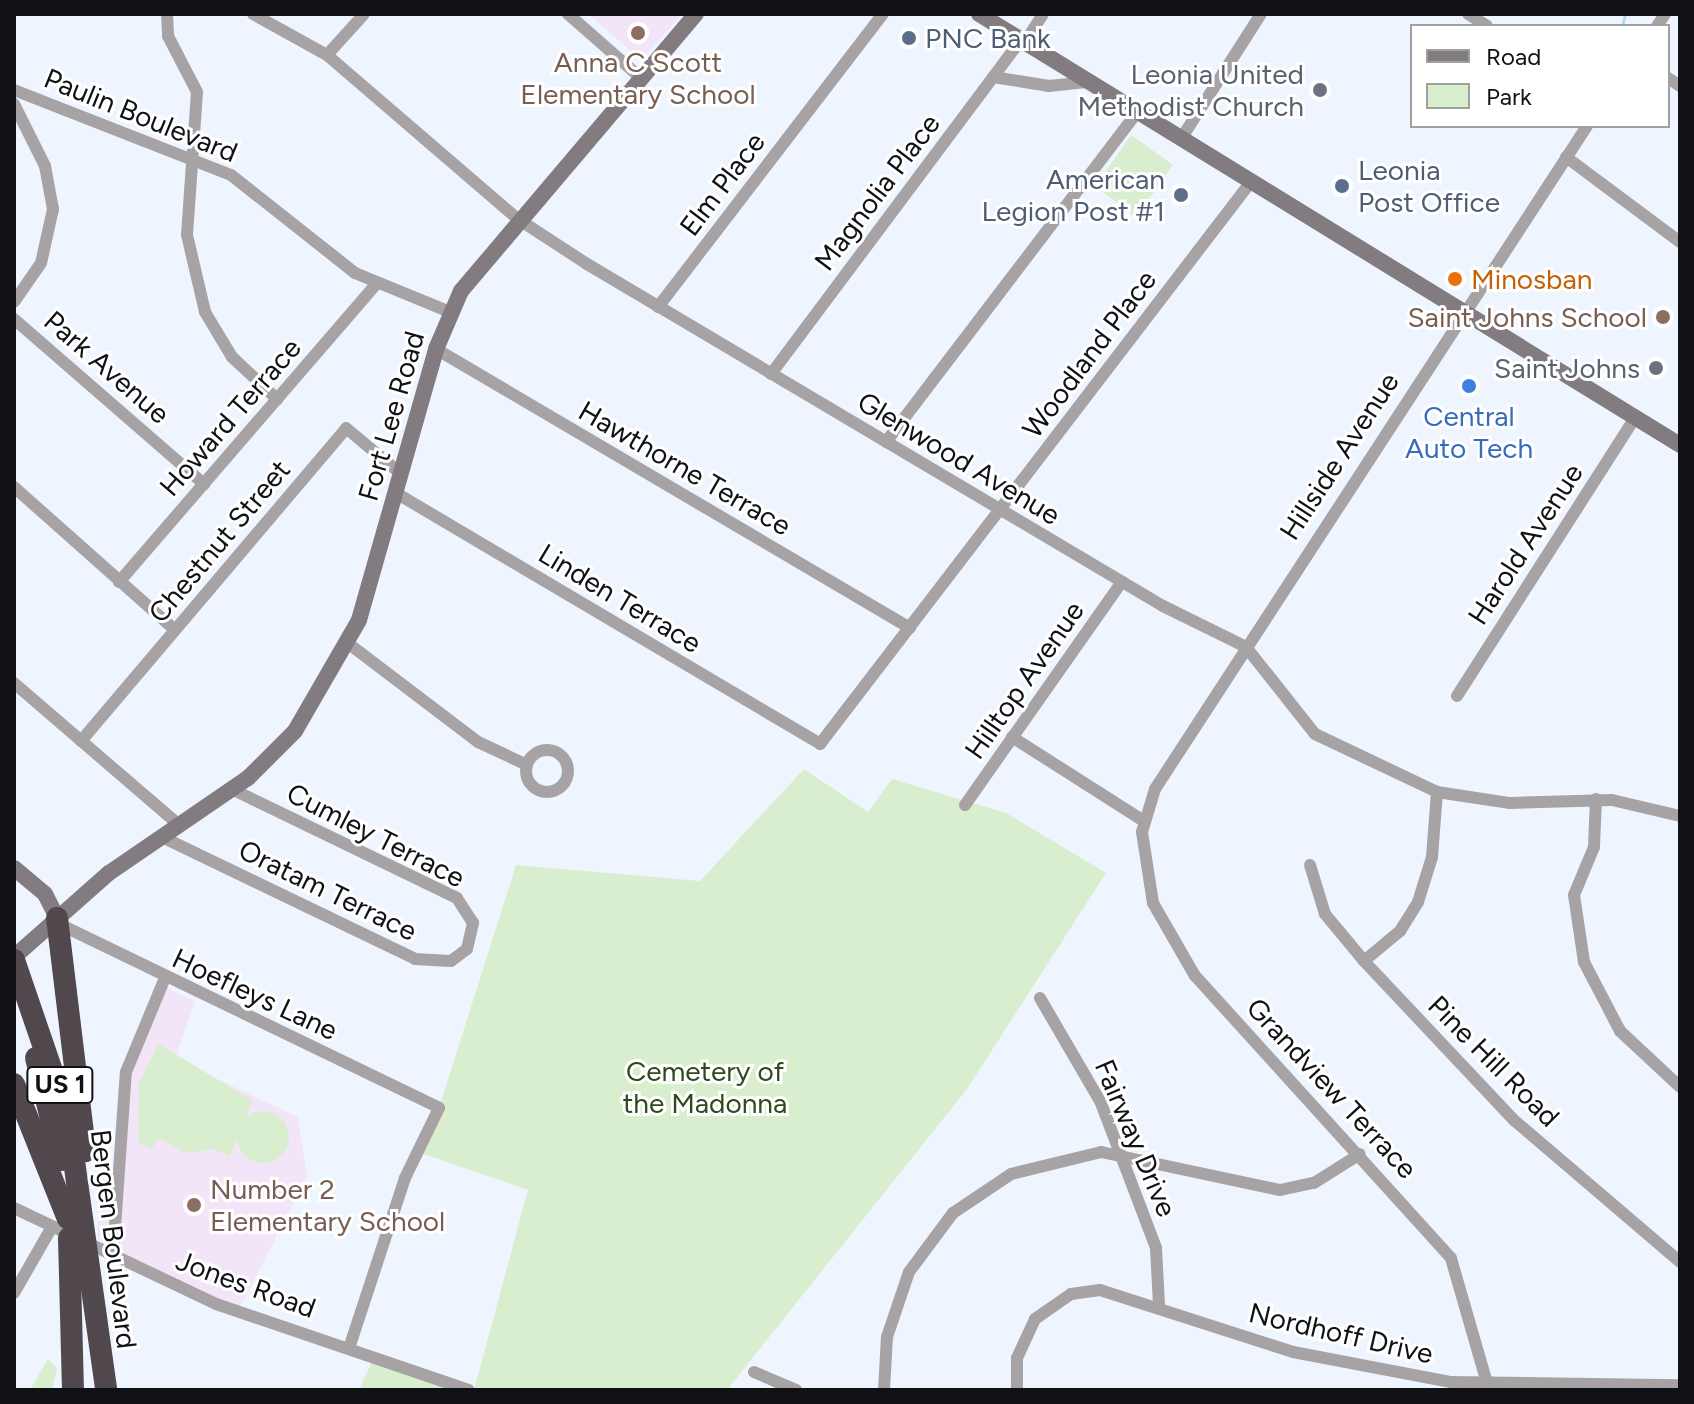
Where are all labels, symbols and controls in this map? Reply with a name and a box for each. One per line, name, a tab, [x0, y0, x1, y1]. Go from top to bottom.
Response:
place label: PNC Bank	[925, 21, 1051, 55]
marker: Anna C Scott Elementary School	[629, 24, 647, 42]
legend	[1410, 24, 1670, 128]
marker: PNC Bank	[900, 29, 918, 47]
text: Road	[1486, 42, 1541, 71]
place label: Anna C Scott Elementary School	[520, 45, 756, 111]
place label: Leonia United Methodist Church	[1077, 57, 1304, 123]
street label: Paulin Boulevard	[39, 61, 243, 169]
marker: Leonia United Methodist Church	[1311, 81, 1329, 99]
text: Park	[1486, 82, 1532, 111]
street label: Magnolia Place	[807, 107, 947, 277]
street label: Elm Place	[672, 126, 772, 242]
place label: Leonia Post Office	[1358, 153, 1500, 219]
place label: American Legion Post #1	[982, 162, 1165, 228]
marker: Leonia Post Office	[1333, 177, 1351, 195]
marker: American Legion Post #1	[1172, 186, 1190, 204]
place label: Minosban	[1471, 262, 1592, 296]
street label: Woodland Place	[1015, 264, 1163, 444]
marker: Minosban	[1446, 270, 1464, 288]
place label: Saint Johns School	[1407, 300, 1647, 334]
street label: Park Avenue	[38, 304, 176, 430]
marker: Saint Johns School	[1654, 308, 1672, 326]
street label: Fort Lee Road	[351, 327, 431, 505]
street label: Howard Terrace	[152, 331, 308, 503]
place label: Saint Johns	[1494, 351, 1640, 385]
marker: Saint Johns	[1647, 359, 1665, 377]
street label: Hillside Avenue	[1272, 366, 1406, 546]
marker: Central Auto Tech	[1460, 377, 1478, 395]
street label: Glenwood Avenue	[852, 384, 1066, 532]
street label: Hawthorne Terrace	[573, 394, 797, 542]
place label: Central Auto Tech	[1405, 399, 1533, 465]
street label: Chestnut Street	[141, 453, 297, 629]
street label: Harold Avenue	[1460, 457, 1590, 631]
street label: Linden Terrace	[533, 536, 707, 660]
street label: Hilltop Avenue	[957, 595, 1091, 765]
street label: Cumley Terrace	[281, 776, 471, 894]
street label: Oratam Terrace	[234, 832, 422, 948]
street label: Hoefleys Lane	[167, 941, 343, 1047]
street label: Pine Hill Road	[1421, 988, 1567, 1134]
street label: Grandview Terrace	[1240, 991, 1424, 1185]
park label: Cemetery of the Madonna	[623, 1054, 787, 1120]
street label: Fairway Drive	[1088, 1054, 1184, 1222]
road number: US 1	[26, 1063, 94, 1107]
street label: Bergen Boulevard	[84, 1127, 144, 1351]
place label: Number 2 Elementary School	[210, 1172, 445, 1238]
marker: Number 2 Elementary School	[185, 1196, 203, 1214]
street label: Jones Road	[172, 1243, 320, 1325]
street label: Nordhoff Drive	[1246, 1295, 1436, 1371]

